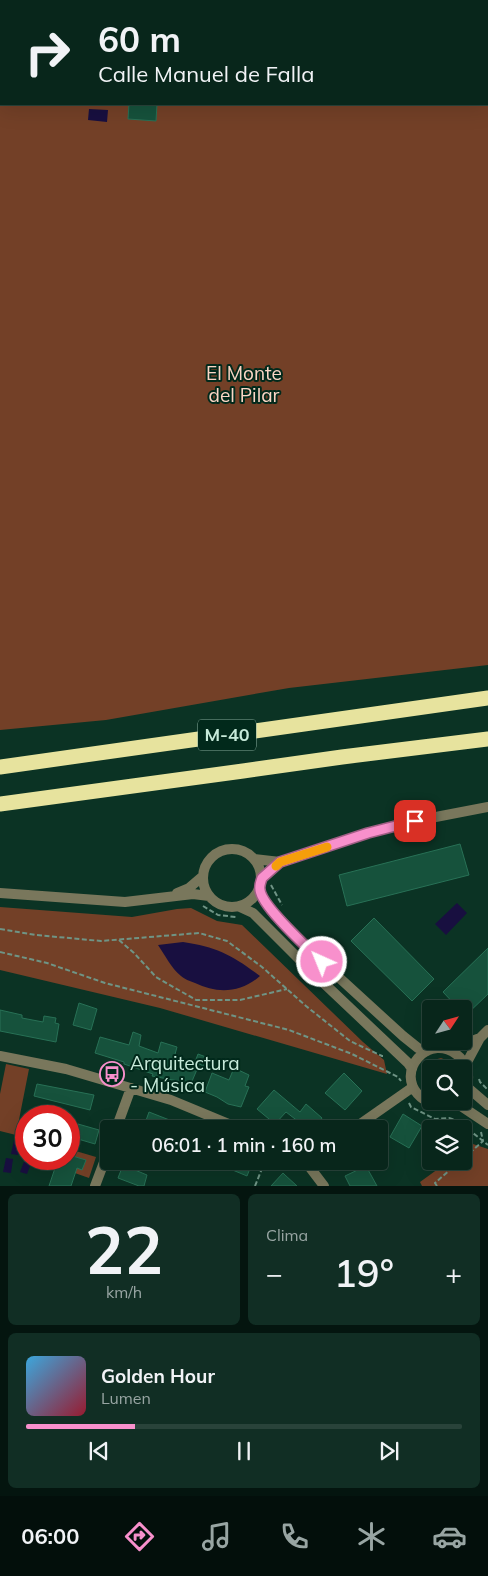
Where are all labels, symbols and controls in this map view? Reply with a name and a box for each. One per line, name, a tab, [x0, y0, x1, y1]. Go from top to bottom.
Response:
text: 60 m	[98, 17, 181, 61]
icon: right	[15, 20, 80, 85]
text: Calle Manuel de Falla	[98, 60, 314, 88]
park label: El Monte del Pilar	[206, 361, 282, 407]
road number: M-40	[198, 720, 256, 750]
pin	[394, 800, 436, 842]
icon: arrive	[401, 807, 429, 835]
position arrow	[295, 935, 347, 987]
north arrow	[422, 1000, 472, 1050]
map controls	[422, 1000, 472, 1170]
place label: Arquitectura - Música	[130, 1051, 240, 1097]
button: search	[422, 1060, 472, 1110]
bus stop icon: Arquitectura - Música	[99, 1061, 125, 1087]
speed limit sign: 30	[15, 1105, 80, 1170]
button: layers	[422, 1120, 472, 1170]
text: 06:01 · 1 min · 160 m	[151, 1133, 337, 1157]
text: 22	[85, 1209, 163, 1290]
text: Clima	[266, 1225, 308, 1245]
text: 19°	[334, 1249, 394, 1297]
text: −	[266, 1256, 283, 1291]
text: +	[445, 1256, 462, 1291]
text: km/h	[106, 1282, 142, 1302]
text: Golden Hour	[101, 1364, 215, 1388]
text: Lumen	[101, 1388, 151, 1408]
icon: previous	[85, 1437, 113, 1465]
icon: pause	[230, 1437, 258, 1465]
icon: next	[375, 1437, 403, 1465]
icon: directions	[122, 1519, 157, 1554]
icon: music	[199, 1519, 234, 1554]
icon: phone	[277, 1519, 312, 1554]
icon: climate	[354, 1519, 389, 1554]
icon: car	[432, 1519, 467, 1554]
text: 06:00	[21, 1522, 79, 1550]

